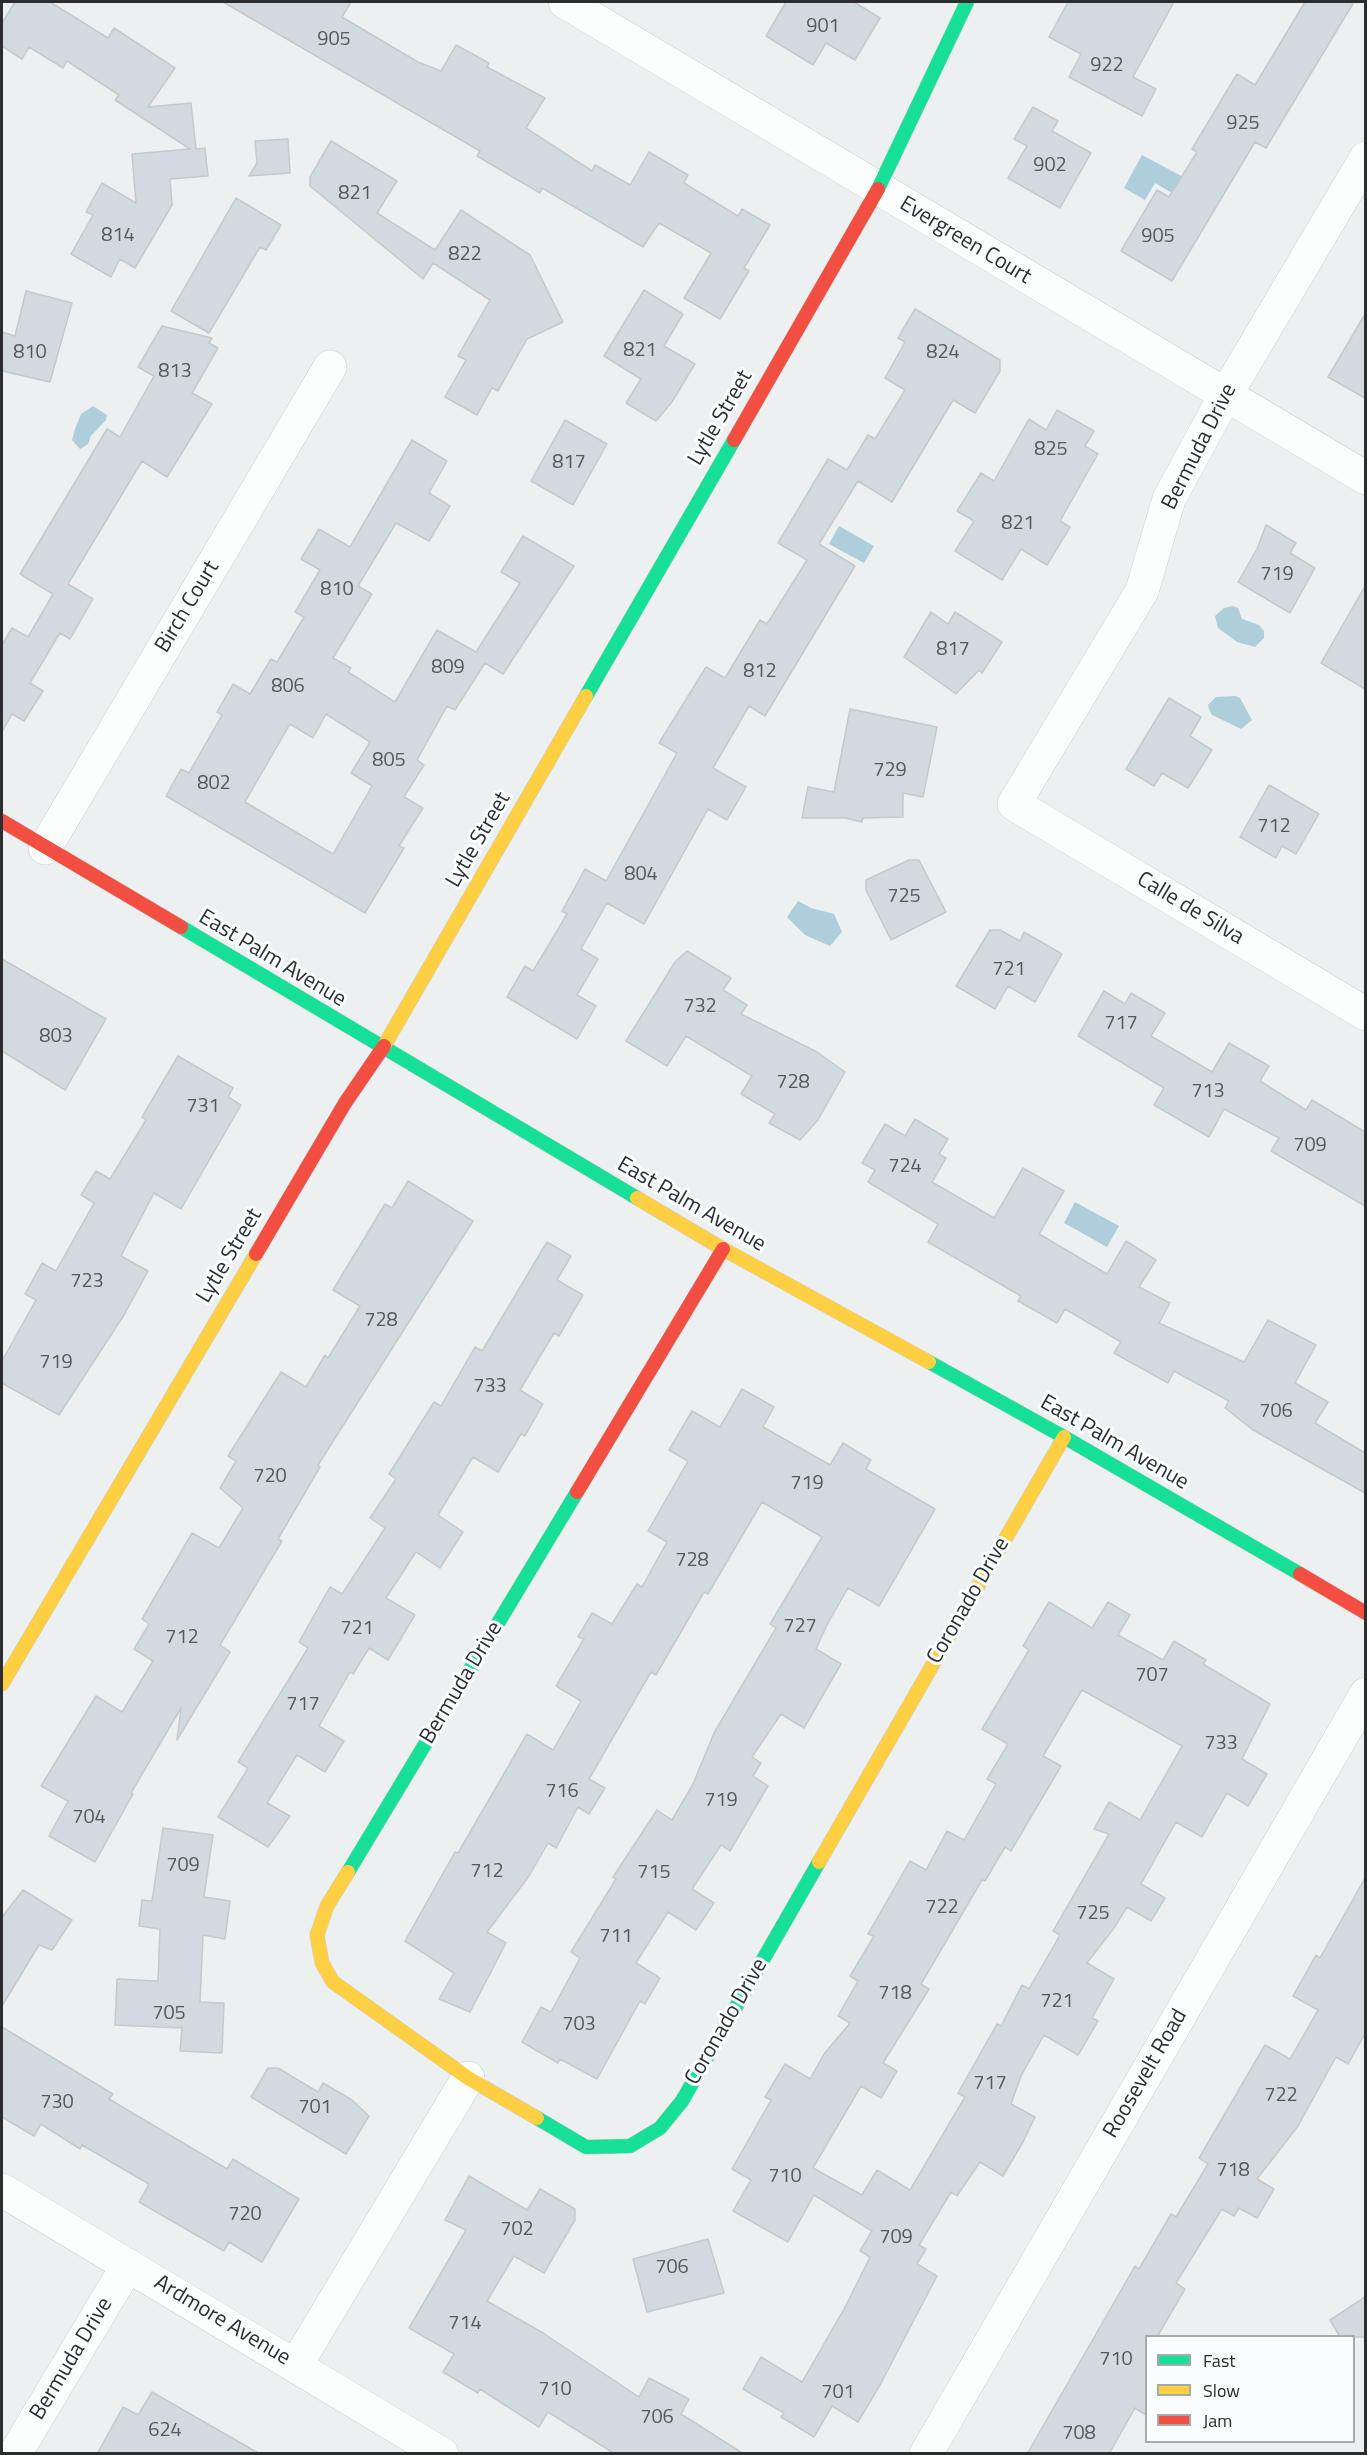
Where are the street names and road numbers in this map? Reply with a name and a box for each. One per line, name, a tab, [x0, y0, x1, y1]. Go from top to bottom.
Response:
street label: Evergreen Court	[894, 191, 1036, 291]
street label: Lytle Street	[683, 366, 759, 470]
street label: Bermuda Drive	[1157, 380, 1243, 514]
street label: Birch Court	[150, 556, 226, 658]
street label: Lytle Street	[441, 788, 517, 892]
street label: Calle de Silva	[1132, 867, 1248, 951]
street label: East Palm Avenue	[194, 905, 350, 1013]
street label: East Palm Avenue	[612, 1152, 770, 1258]
street label: Lytle Street	[191, 1204, 269, 1308]
street label: East Palm Avenue	[1035, 1390, 1193, 1496]
street label: Coronado Drive	[922, 1533, 1016, 1669]
street label: Bermuda Drive	[415, 1617, 509, 1749]
street label: Coronado Drive	[680, 1954, 774, 2090]
street label: Roosevelt Road	[1098, 2005, 1194, 2143]
street label: Ardmore Avenue	[149, 2270, 295, 2372]
street label: Bermuda Drive	[25, 2293, 119, 2425]

